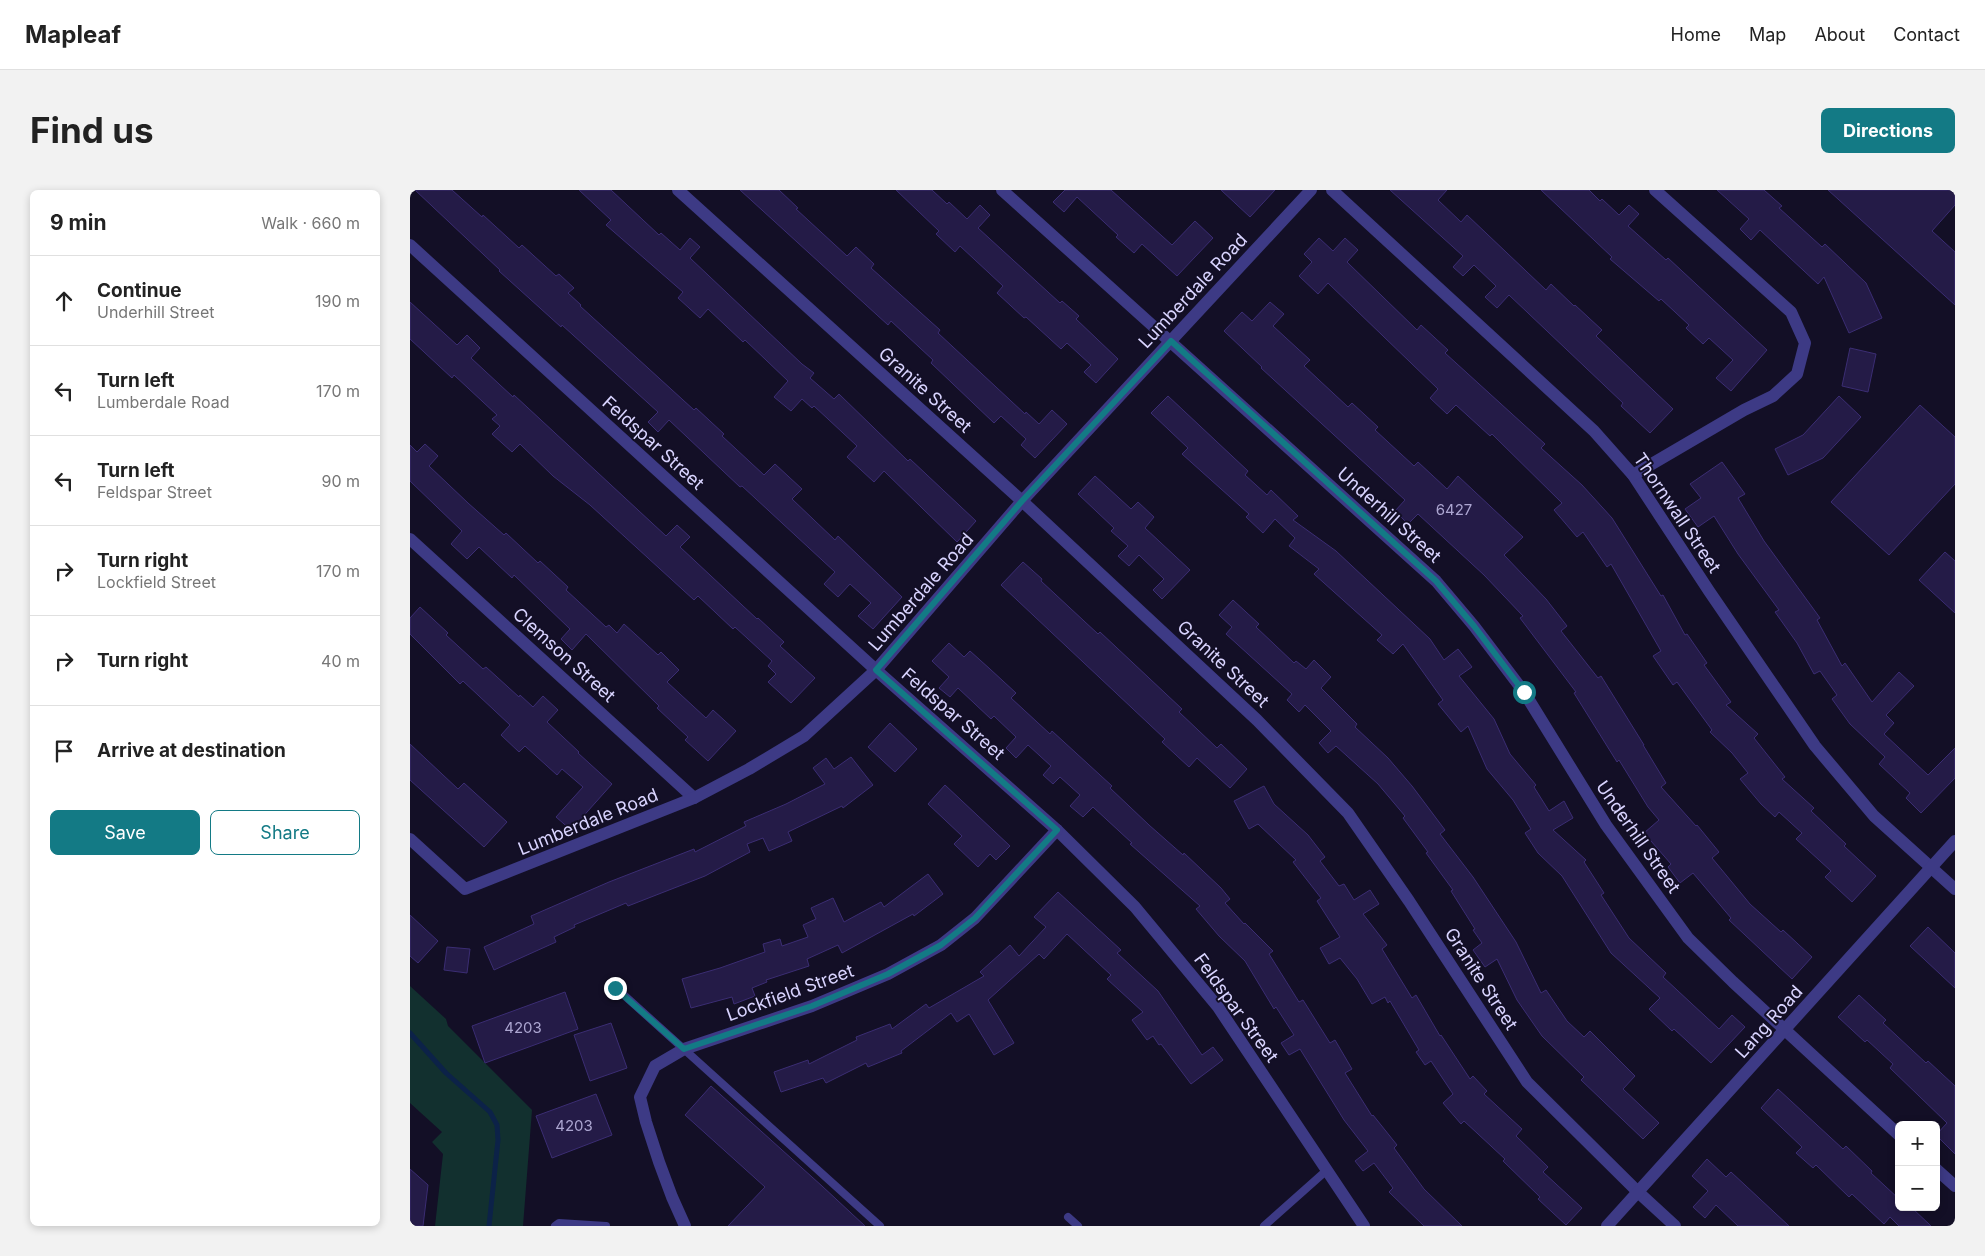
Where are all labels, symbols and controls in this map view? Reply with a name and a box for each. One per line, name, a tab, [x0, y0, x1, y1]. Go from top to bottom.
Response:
text: Mapleaf	[25, 20, 121, 49]
text: Home	[1671, 24, 1721, 45]
text: Map	[1749, 24, 1786, 45]
text: About	[1814, 24, 1865, 45]
text: Contact	[1893, 24, 1960, 45]
button: Directions	[1821, 108, 1955, 153]
text: Find us	[30, 109, 154, 151]
text: 9 min	[50, 210, 107, 235]
text: Walk · 660 m	[261, 213, 360, 233]
street label: Lumberdale Road	[1134, 229, 1251, 352]
text: Continue	[97, 279, 182, 302]
icon: ahead	[50, 287, 78, 315]
text: 190 m	[315, 291, 360, 311]
text: Underhill Street	[97, 302, 215, 322]
street label: Granite Street	[875, 343, 976, 437]
text: Turn left	[97, 369, 175, 392]
icon: left	[50, 377, 78, 405]
text: 170 m	[316, 381, 360, 401]
text: Lumberdale Road	[97, 392, 229, 412]
street label: Feldspar Street	[598, 392, 708, 494]
street label: Thornwall Street	[1630, 449, 1725, 577]
text: Turn left	[97, 459, 175, 482]
street label: Underhill Street	[1333, 463, 1446, 567]
icon: left	[50, 467, 78, 495]
text: 90 m	[321, 471, 360, 491]
text: Feldspar Street	[97, 482, 212, 502]
house number: 6427	[1436, 500, 1472, 519]
street label: Lumberdale Road	[864, 529, 977, 655]
text: Turn right	[97, 549, 188, 572]
icon: right	[50, 557, 78, 585]
text: 170 m	[316, 561, 360, 581]
text: Lockfield Street	[97, 572, 216, 592]
street label: Clemson Street	[509, 603, 620, 706]
street label: Granite Street	[1173, 616, 1274, 711]
icon: right	[50, 647, 78, 675]
text: Turn right	[97, 649, 188, 672]
text: 40 m	[321, 651, 360, 671]
street label: Feldspar Street	[898, 663, 1009, 764]
route start	[1513, 681, 1536, 704]
icon: arrive	[50, 737, 78, 765]
text: Arrive at destination	[97, 739, 286, 762]
street label: Underhill Street	[1592, 777, 1685, 897]
street label: Lumberdale Road	[515, 784, 661, 859]
button: Save	[50, 810, 200, 855]
button: Share	[210, 810, 360, 855]
street label: Granite Street	[1441, 924, 1522, 1034]
street label: Feldspar Street	[1190, 949, 1283, 1066]
street label: Lockfield Street	[723, 960, 856, 1025]
route end	[604, 977, 627, 1000]
street label: Lang Road	[1731, 981, 1807, 1062]
house number: 4203	[504, 1018, 542, 1037]
house number: 4203	[555, 1116, 593, 1135]
map controls	[1895, 1121, 1940, 1211]
button: +	[1895, 1121, 1940, 1166]
button: −	[1895, 1166, 1940, 1211]

